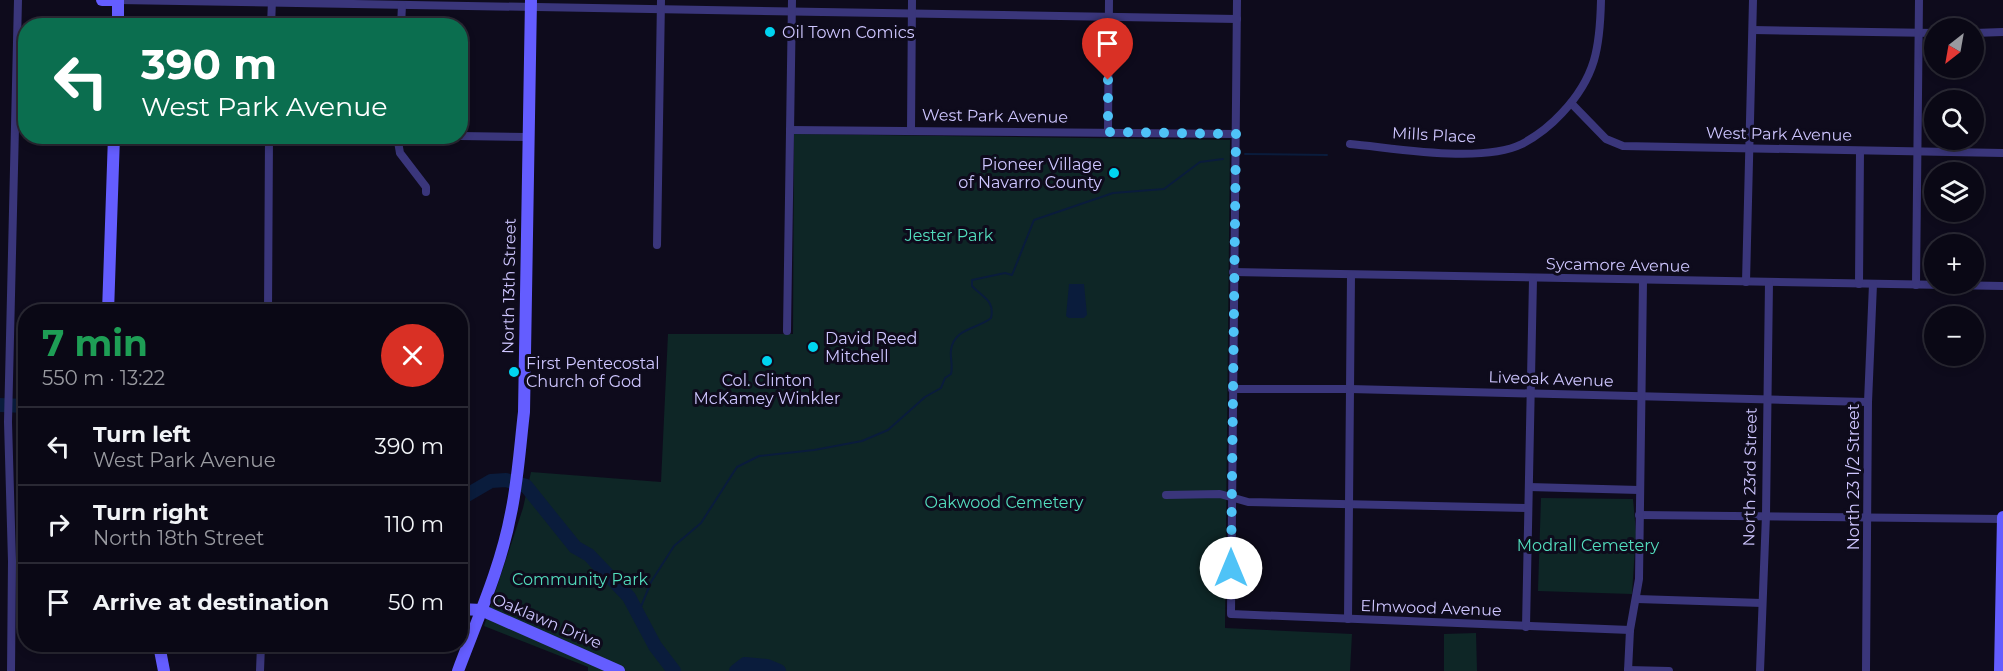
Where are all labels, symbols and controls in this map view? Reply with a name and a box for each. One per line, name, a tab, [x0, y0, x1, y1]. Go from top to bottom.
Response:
pin	[1082, 18, 1133, 80]
north arrow	[1924, 18, 1984, 78]
map controls	[1924, 18, 1984, 366]
place label: Oil Town Comics	[782, 23, 915, 42]
marker: Oil Town Comics	[763, 25, 777, 39]
icon: arrive	[1091, 27, 1124, 60]
text: 390 m	[141, 38, 277, 90]
icon: left	[42, 42, 120, 120]
text: West Park Avenue	[141, 90, 388, 123]
button: search	[1924, 90, 1984, 150]
street label: West Park Avenue	[922, 105, 1068, 127]
street label: Mills Place	[1392, 123, 1476, 147]
street label: West Park Avenue	[1706, 123, 1852, 145]
place label: Pioneer Village of Navarro County	[958, 155, 1102, 192]
button: layers	[1924, 162, 1984, 222]
marker: Pioneer Village of Navarro County	[1107, 166, 1121, 180]
street label: North 13th Street	[498, 217, 520, 354]
park label: Jester Park	[904, 226, 994, 245]
button: +	[1924, 234, 1984, 294]
street label: Sycamore Avenue	[1546, 254, 1690, 276]
button: −	[1924, 306, 1984, 366]
text: 7 min	[42, 321, 148, 365]
button: close	[381, 324, 444, 387]
place label: David Reed Mitchell	[825, 329, 917, 366]
marker: David Reed Mitchell	[806, 340, 820, 354]
place label: First Pentecostal Church of God	[526, 354, 660, 391]
marker: Col. Clinton McKamey Winkler	[760, 354, 774, 368]
marker: First Pentecostal Church of God	[507, 365, 521, 379]
text: 550 m · 13:22	[42, 366, 165, 390]
street label: Liveoak Avenue	[1488, 367, 1614, 391]
place label: Col. Clinton McKamey Winkler	[694, 371, 840, 408]
street label: North 23 1/2 Street	[1844, 403, 1863, 550]
street label: North 23rd Street	[1739, 407, 1761, 547]
text: Turn left	[93, 421, 191, 448]
icon: left	[42, 430, 75, 463]
text: 390 m	[375, 433, 444, 460]
text: West Park Avenue	[93, 448, 276, 472]
park label: Oakwood Cemetery	[924, 493, 1084, 512]
text: Turn right	[93, 499, 208, 526]
icon: right	[42, 508, 75, 541]
text: 110 m	[384, 511, 444, 538]
text: North 18th Street	[93, 526, 264, 550]
position arrow	[1199, 536, 1263, 600]
park label: Modrall Cemetery	[1517, 536, 1659, 555]
park label: Community Park	[512, 570, 648, 589]
icon: arrive	[42, 586, 75, 619]
text: Arrive at destination	[93, 589, 329, 616]
text: 50 m	[388, 589, 444, 616]
street label: Oaklawn Drive	[489, 589, 605, 653]
street label: Elmwood Avenue	[1360, 596, 1502, 620]

